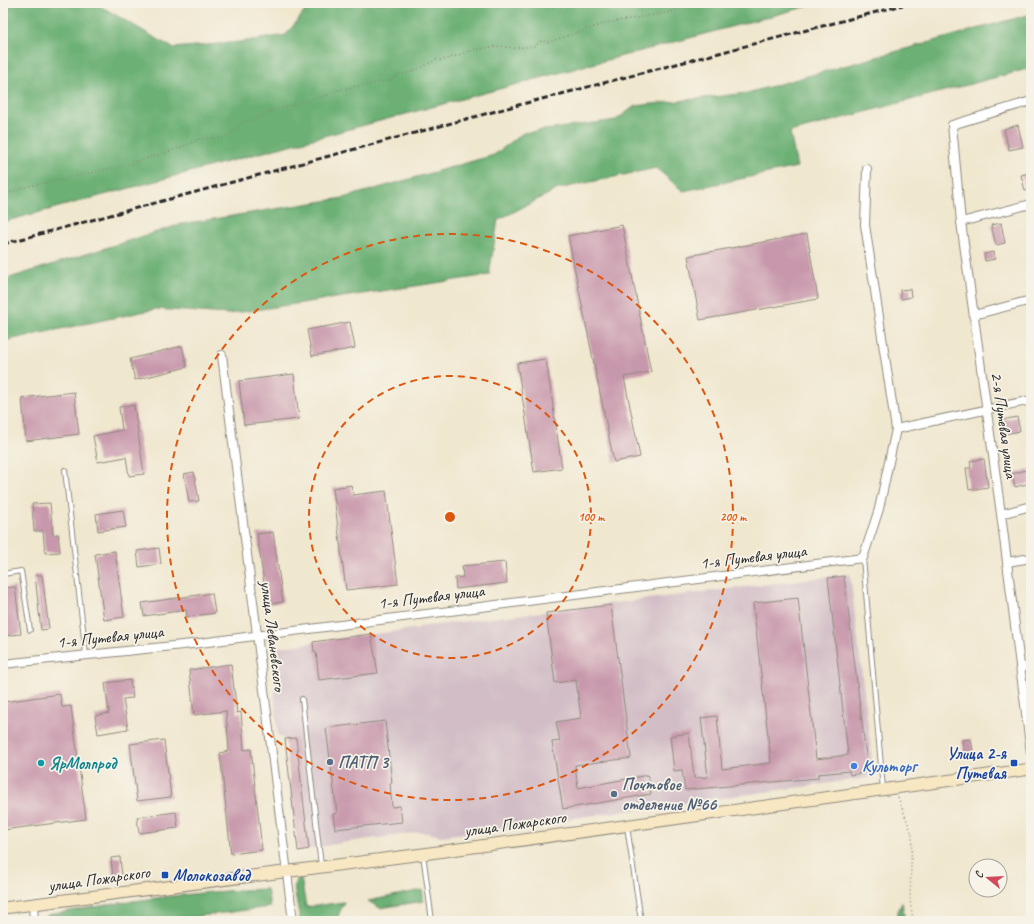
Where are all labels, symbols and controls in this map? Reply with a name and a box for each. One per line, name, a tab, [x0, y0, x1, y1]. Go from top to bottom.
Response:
street label: 2-я Путевая улица	[986, 371, 1022, 481]
text: 100 m	[578, 509, 605, 525]
text: 200 m	[720, 509, 747, 525]
centre of rings	[443, 510, 457, 524]
street label: 1-я Путевая улица	[699, 540, 808, 574]
street label: улица Леваневского	[256, 579, 290, 694]
street label: 1-я Путевая улица	[377, 580, 486, 614]
street label: 1-я Путевая улица	[56, 621, 165, 653]
place label: Улица 2-я Путевая	[947, 743, 1007, 784]
place label: ПАТП 3	[338, 752, 390, 773]
place label: ЯрМолпрод	[49, 753, 118, 774]
place label: Культорг	[862, 756, 919, 777]
marker: ПАТП 3	[325, 757, 335, 767]
marker: ЯрМолпрод	[36, 758, 46, 768]
marker: Улица 2-я Путевая	[1009, 758, 1019, 768]
marker: Культорг	[849, 761, 859, 771]
place label: Почтовое отделение №66	[622, 774, 717, 815]
marker: Почтовое отделение №66	[609, 789, 619, 799]
street label: улица Пожарского	[462, 806, 568, 842]
north arrow	[968, 858, 1008, 898]
street label: улица Пожарского	[46, 861, 152, 897]
place label: Молокозавод	[173, 865, 252, 886]
text: С	[971, 869, 986, 880]
marker: Молокозавод	[160, 870, 170, 880]

